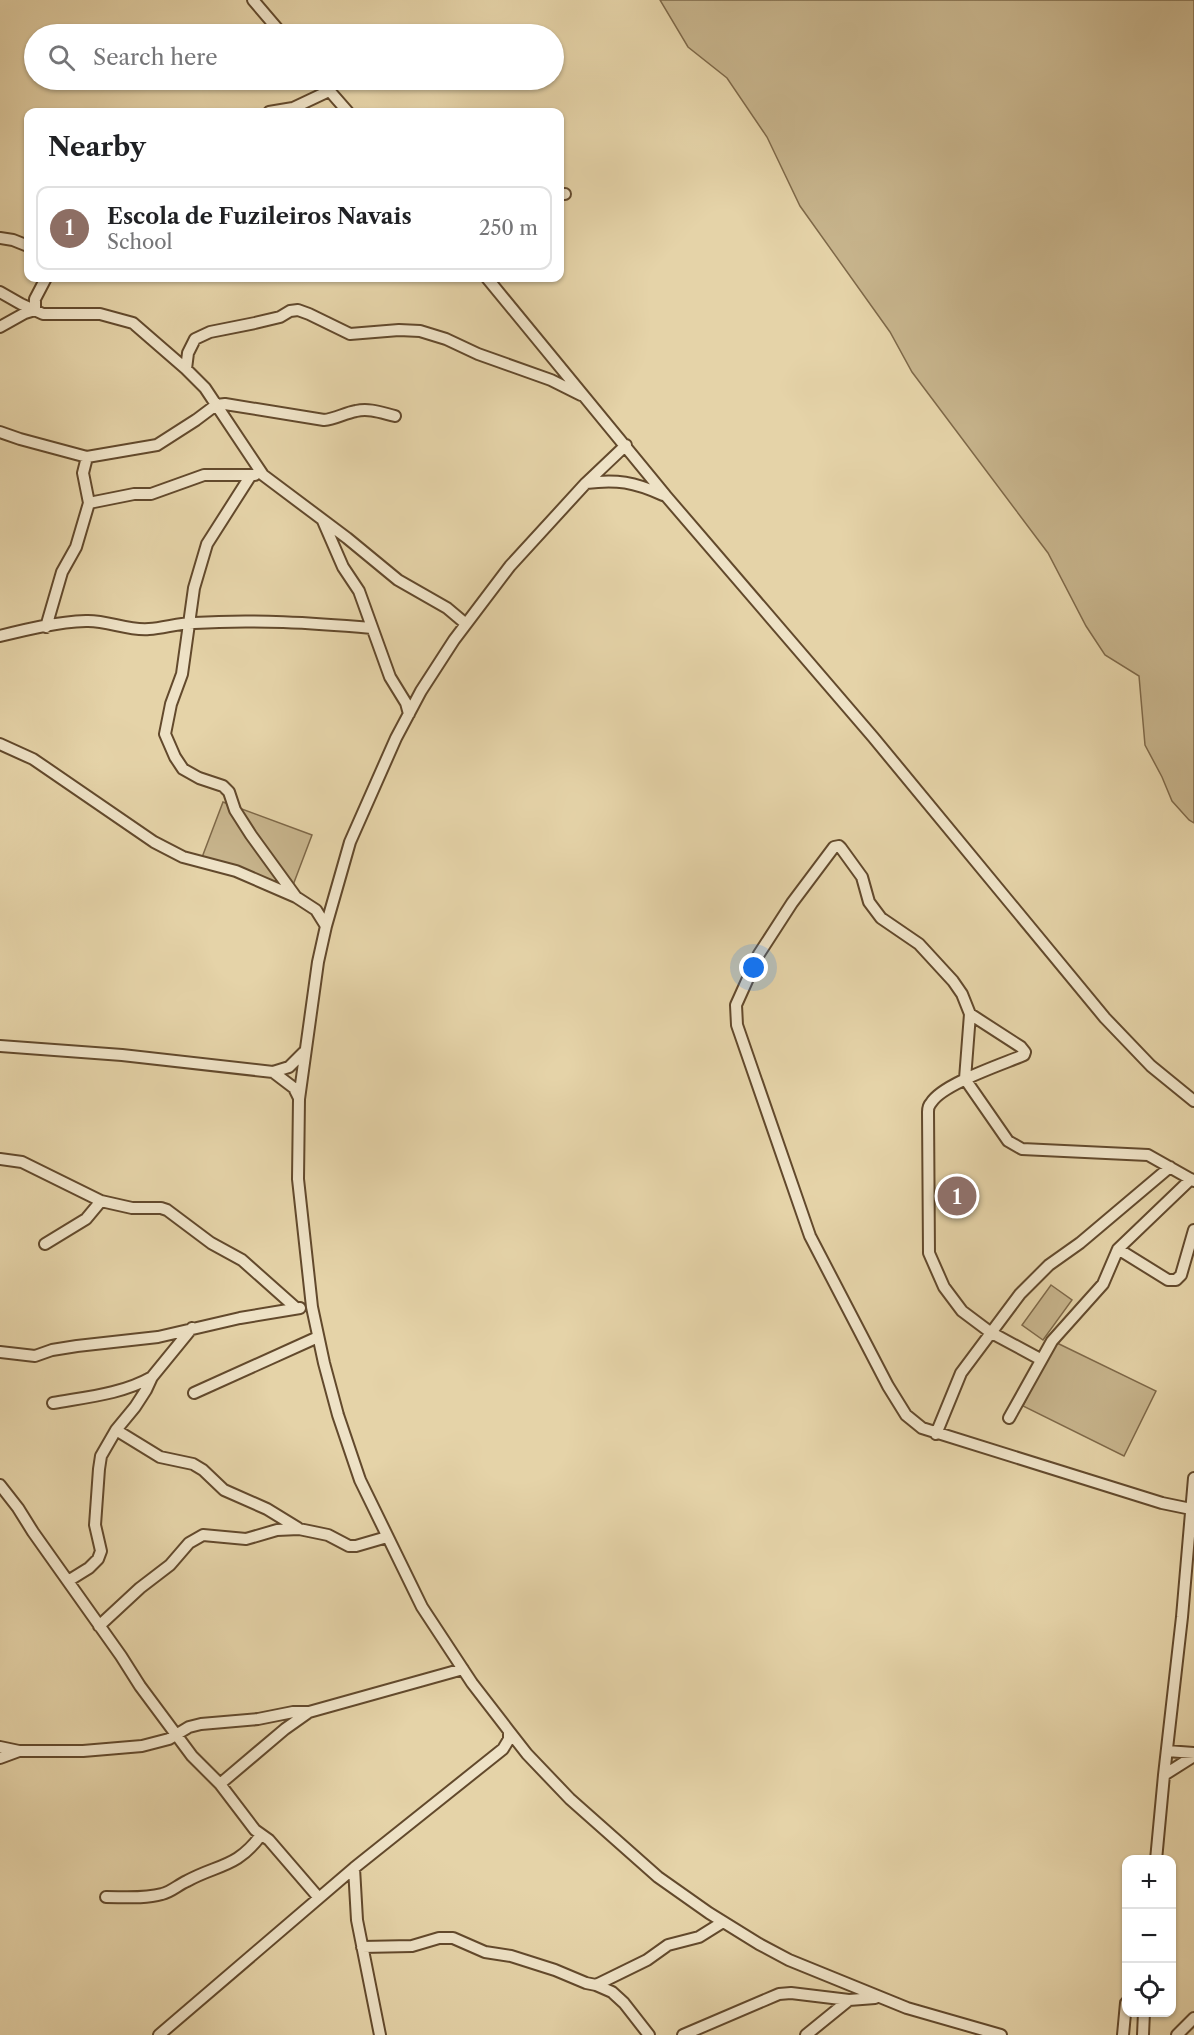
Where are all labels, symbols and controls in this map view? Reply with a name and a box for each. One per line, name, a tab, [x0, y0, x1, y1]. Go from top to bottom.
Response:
search box	[24, 24, 564, 90]
icon: search	[45, 41, 78, 74]
text: Search here	[93, 44, 218, 71]
text: Nearby	[48, 131, 146, 163]
text: Escola de Fuzileiros Navais	[107, 203, 412, 230]
text: 1	[65, 216, 74, 240]
text: 250 m	[479, 216, 538, 240]
text: School	[107, 230, 172, 254]
your location	[739, 953, 768, 982]
pin: 1	[938, 1174, 976, 1218]
map controls	[1122, 1855, 1176, 2017]
button: +	[1122, 1855, 1176, 1909]
button: −	[1122, 1909, 1176, 1963]
button: locate	[1122, 1963, 1176, 2017]

